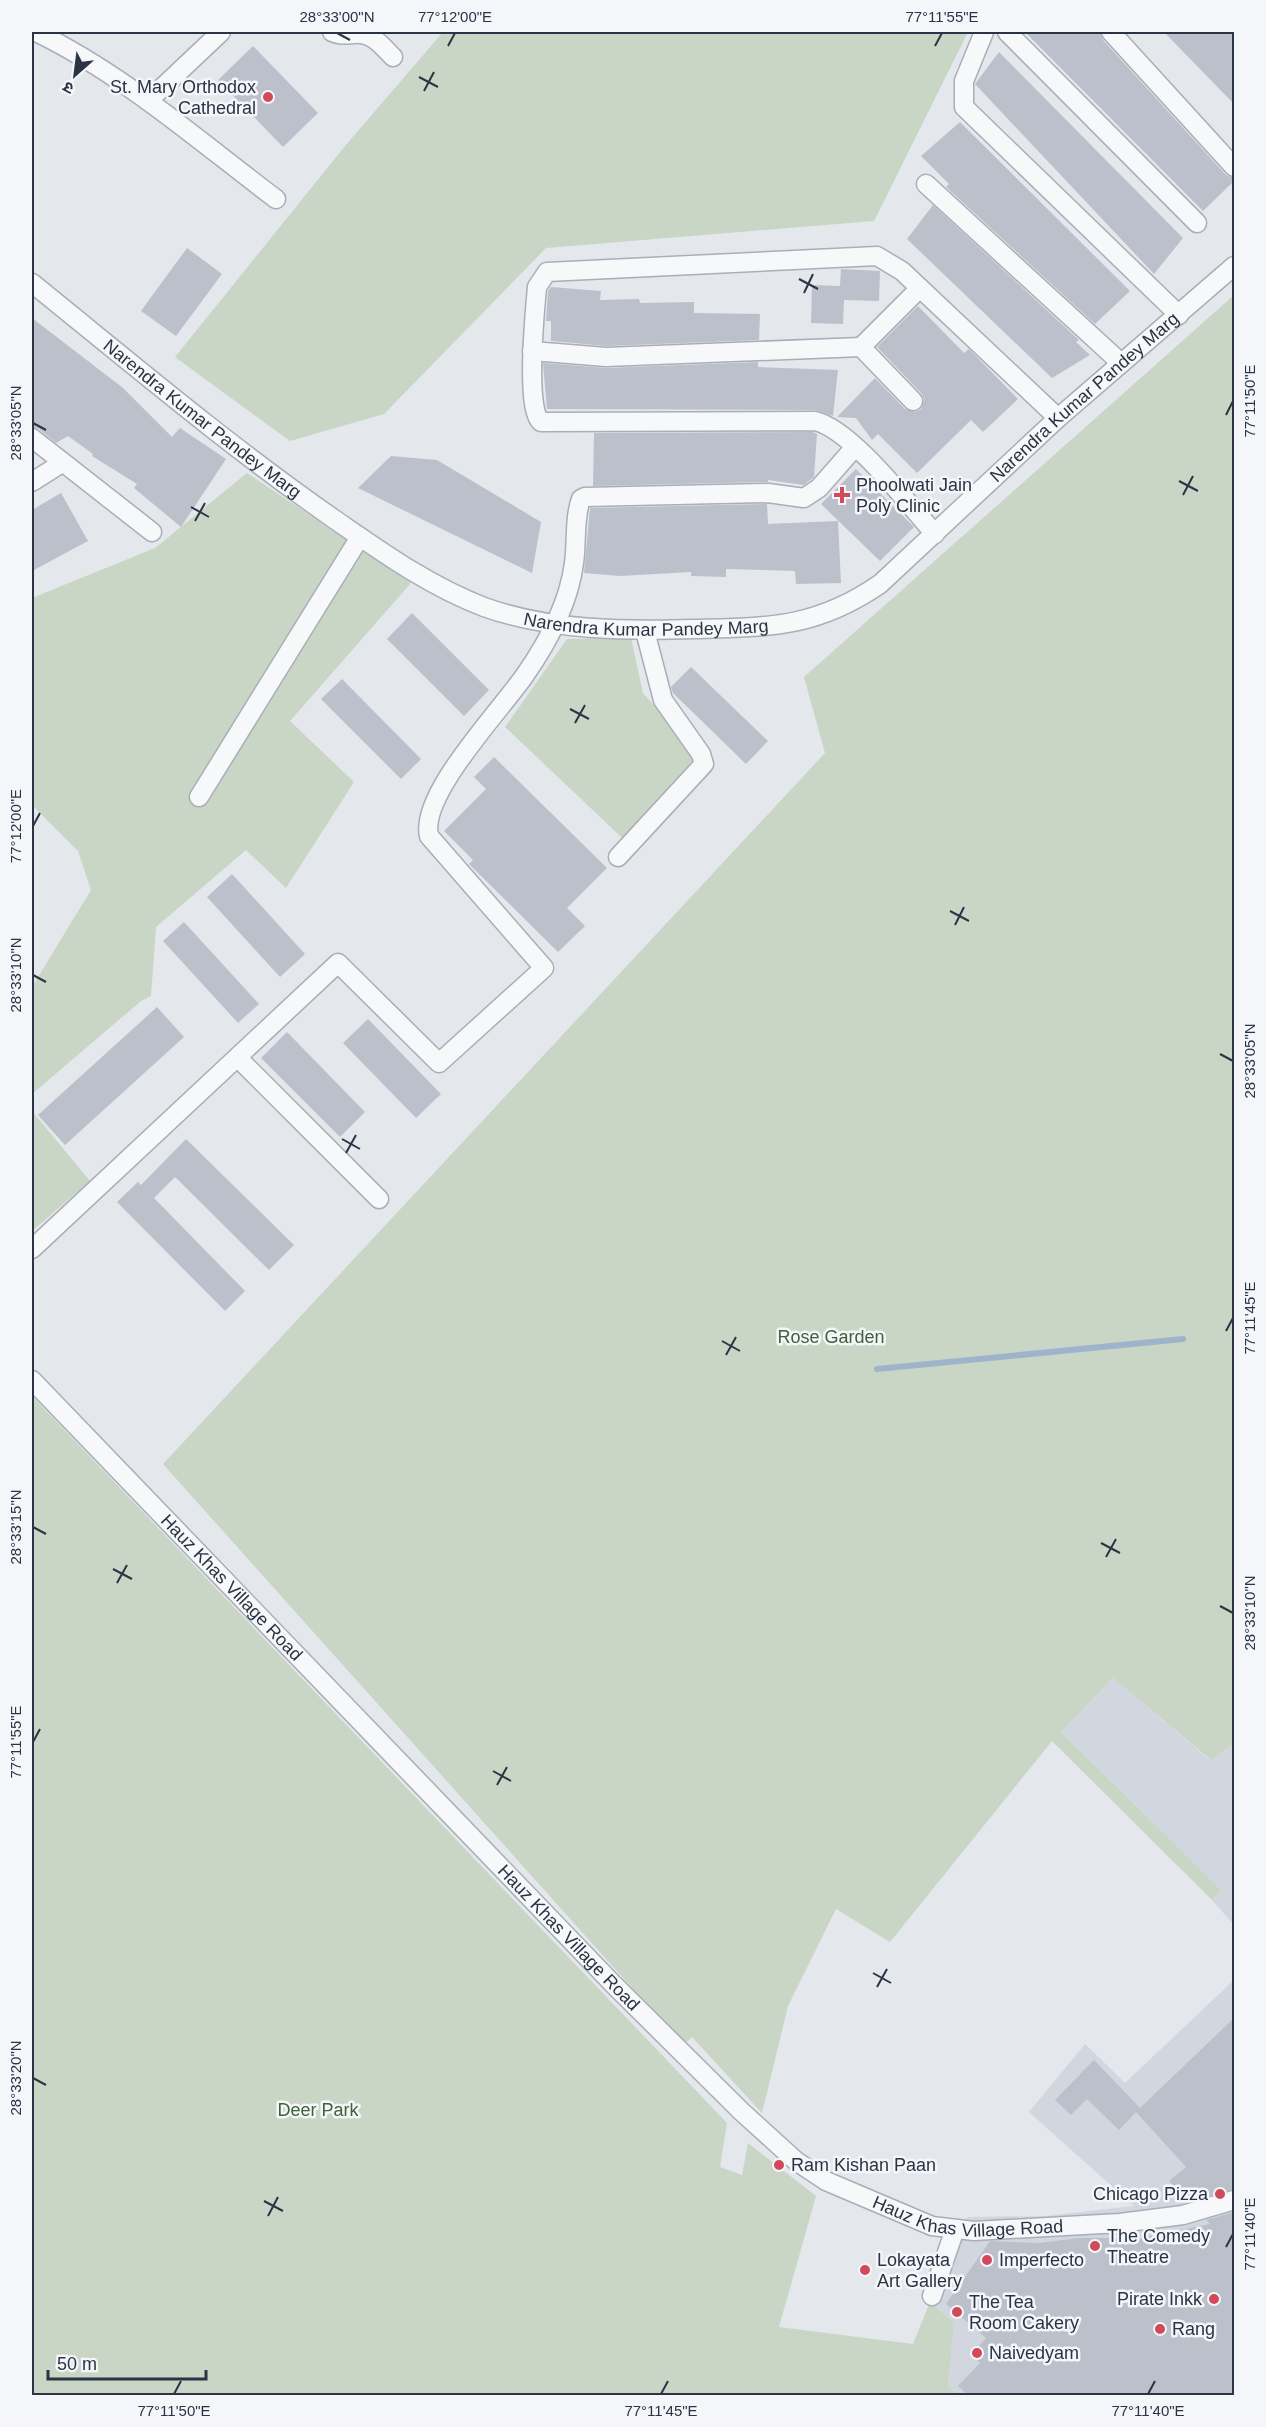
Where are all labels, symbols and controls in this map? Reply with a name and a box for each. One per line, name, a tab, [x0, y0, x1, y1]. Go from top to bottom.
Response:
text: 28°33'00"N	[299, 8, 375, 25]
text: 77°12'00"E	[418, 8, 492, 25]
text: 77°11'55"E	[905, 8, 979, 25]
north arrow	[45, 45, 105, 105]
place label: St. Mary Orthodox Cathedral	[110, 77, 256, 118]
text: उ	[60, 78, 76, 98]
marker: St. Mary Orthodox Cathedral	[261, 90, 275, 104]
street label: Narendra Kumar Pandey Marg	[986, 308, 1183, 486]
street label: Narendra Kumar Pandey Marg	[100, 335, 305, 502]
text: 77°11'50"E	[1241, 364, 1258, 438]
text: 28°33'05"N	[7, 385, 24, 461]
place label: Phoolwati Jain Poly Clinic	[856, 475, 972, 516]
marker: Phoolwati Jain Poly Clinic	[833, 486, 851, 504]
street label: Narendra Kumar Pandey Marg	[522, 609, 769, 640]
text: 77°12'00"E	[7, 789, 24, 863]
text: 28°33'10"N	[7, 937, 24, 1013]
text: 28°33'05"N	[1241, 1023, 1258, 1099]
text: 77°11'45"E	[1241, 1281, 1258, 1355]
park label: Rose Garden	[777, 1327, 885, 1347]
text: 28°33'15"N	[7, 1489, 24, 1565]
street label: Hauz Khas Village Road	[157, 1510, 306, 1665]
text: 28°33'10"N	[1241, 1575, 1258, 1651]
text: 77°11'55"E	[7, 1705, 24, 1779]
street label: Hauz Khas Village Road	[494, 1861, 644, 2015]
text: 28°33'20"N	[7, 2040, 24, 2116]
park label: Deer Park	[277, 2100, 360, 2120]
place label: Ram Kishan Paan	[791, 2155, 936, 2175]
marker: Ram Kishan Paan	[772, 2158, 786, 2172]
place label: Chicago Pizza	[1093, 2184, 1209, 2204]
marker: Chicago Pizza	[1213, 2187, 1227, 2201]
street label: Hauz Khas Village Road	[870, 2192, 1064, 2241]
text: 77°11'40"E	[1241, 2197, 1258, 2271]
place label: The Comedy Theatre	[1107, 2226, 1210, 2267]
marker: The Comedy Theatre	[1088, 2239, 1102, 2253]
place label: Lokayata Art Gallery	[877, 2250, 962, 2291]
place label: Imperfecto	[999, 2250, 1084, 2270]
marker: Imperfecto	[980, 2253, 994, 2267]
marker: Lokayata Art Gallery	[858, 2263, 872, 2277]
place label: Pirate Inkk	[1117, 2289, 1203, 2309]
place label: The Tea Room Cakery	[969, 2292, 1079, 2333]
marker: Pirate Inkk	[1207, 2292, 1221, 2306]
marker: The Tea Room Cakery	[950, 2305, 964, 2319]
place label: Rang	[1172, 2319, 1215, 2339]
marker: Rang	[1153, 2322, 1167, 2336]
scale bar	[48, 2343, 206, 2381]
place label: Naivedyam	[989, 2343, 1079, 2363]
marker: Naivedyam	[970, 2346, 984, 2360]
text: 50 m	[57, 2354, 97, 2374]
text: 77°11'50"E	[137, 2402, 211, 2419]
text: 77°11'45"E	[624, 2402, 698, 2419]
text: 77°11'40"E	[1111, 2402, 1185, 2419]

